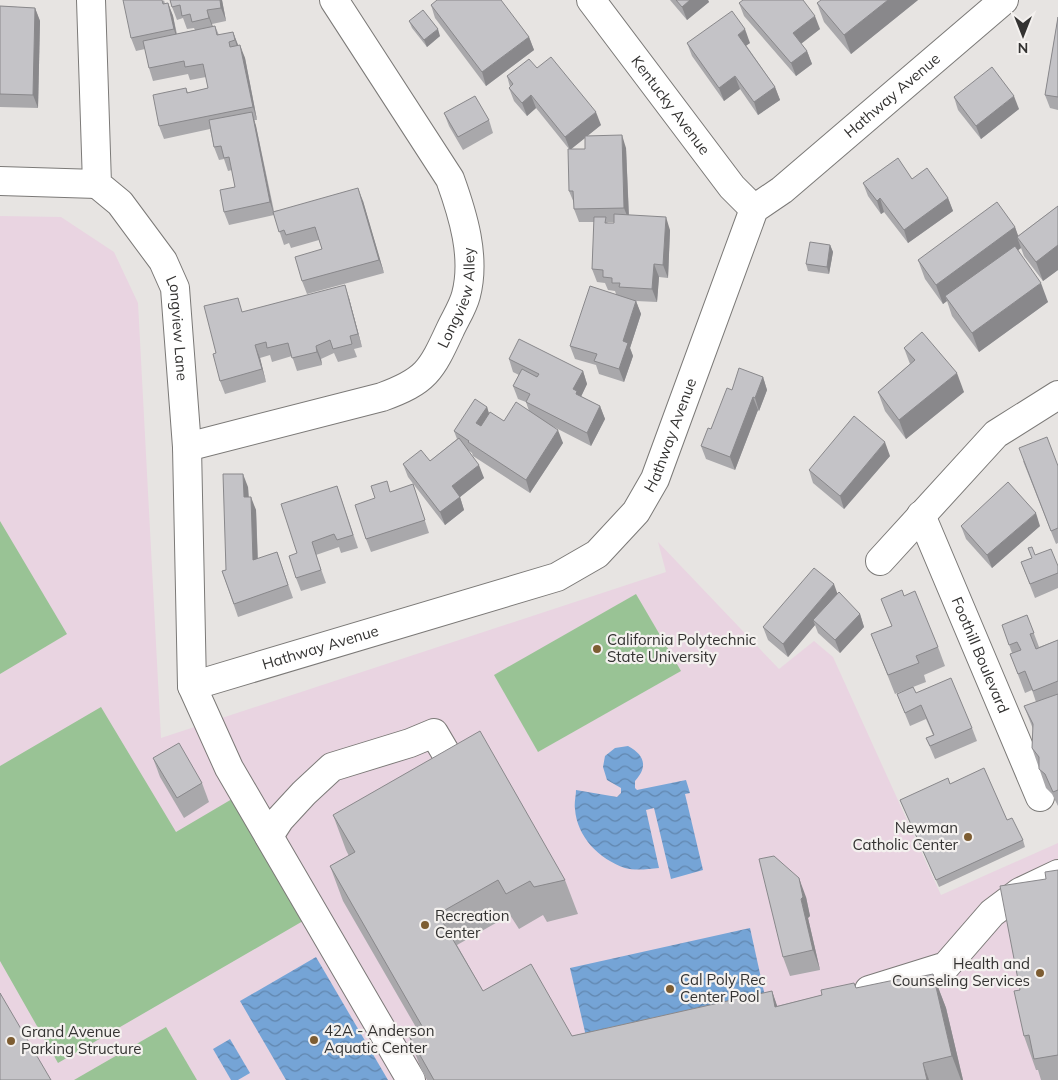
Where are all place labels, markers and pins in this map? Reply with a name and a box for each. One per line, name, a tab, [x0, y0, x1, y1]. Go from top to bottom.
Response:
place label: California Polytechnic State University	[607, 630, 756, 666]
marker: California Polytechnic State University	[591, 643, 603, 655]
place label: Newman Catholic Center	[852, 818, 959, 854]
marker: Newman Catholic Center	[962, 831, 974, 843]
place label: Recreation Center	[435, 906, 509, 942]
marker: Recreation Center	[419, 919, 431, 931]
place label: Health and Counseling Services	[892, 954, 1030, 990]
marker: Health and Counseling Services	[1034, 967, 1046, 979]
place label: Cal Poly Rec Center Pool	[680, 970, 766, 1006]
marker: Cal Poly Rec Center Pool	[664, 983, 676, 995]
place label: 42A - Anderson Aquatic Center	[324, 1021, 434, 1057]
place label: Grand Avenue Parking Structure	[21, 1022, 141, 1058]
marker: 42A - Anderson Aquatic Center	[308, 1034, 320, 1046]
marker: Grand Avenue Parking Structure	[5, 1035, 17, 1047]

